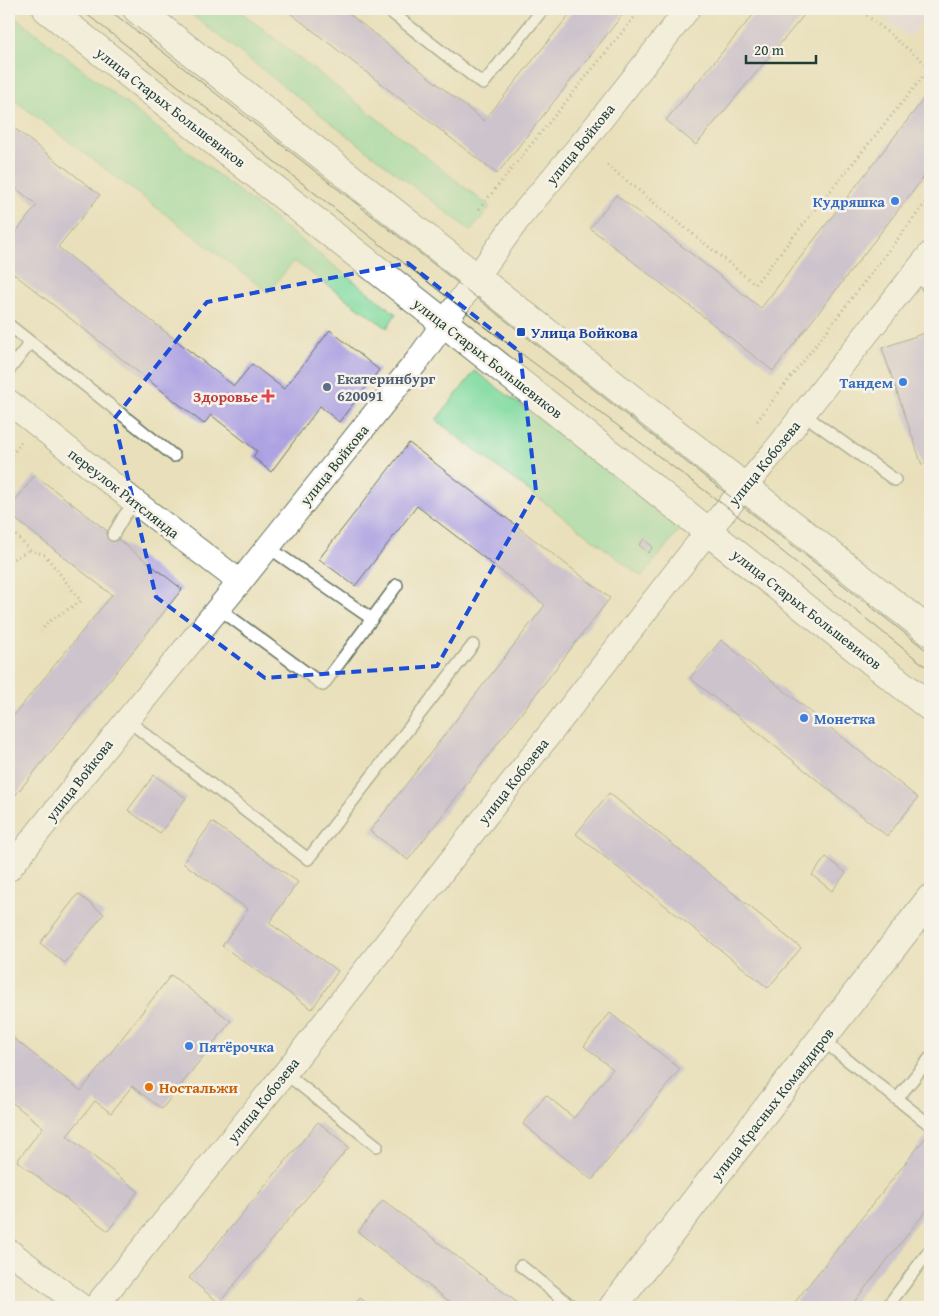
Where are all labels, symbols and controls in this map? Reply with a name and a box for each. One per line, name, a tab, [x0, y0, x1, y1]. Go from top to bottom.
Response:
scale bar	[746, 32, 816, 64]
text: 20 m	[754, 39, 785, 60]
street label: улица Старых Большевиков	[91, 41, 250, 172]
street label: улица Войкова	[540, 98, 620, 190]
place label: Кудряшка	[813, 191, 885, 212]
marker: Кудряшка	[889, 195, 901, 207]
street label: улица Старых Большевиков	[408, 292, 567, 423]
place label: Улица Войкова	[531, 322, 638, 343]
marker: Улица Войкова	[515, 326, 527, 338]
place label: Екатеринбург 620091	[337, 368, 435, 406]
place label: Тандем	[839, 372, 893, 393]
marker: Тандем	[897, 376, 909, 388]
marker: Екатеринбург 620091	[321, 381, 333, 393]
place label: Здоровье	[193, 386, 258, 407]
marker: Здоровье	[262, 390, 274, 402]
street label: улица Кобозева	[722, 415, 805, 511]
street label: улица Войкова	[294, 419, 374, 511]
street label: переулок Ритслянда	[64, 443, 185, 544]
street label: улица Старых Большевиков	[727, 543, 886, 674]
place label: Монетка	[814, 708, 876, 729]
marker: Монетка	[798, 712, 810, 724]
street label: улица Кобозева	[472, 733, 554, 829]
street label: улица Войкова	[40, 734, 118, 826]
street label: улица Красных Командиров	[705, 1023, 838, 1186]
place label: Пятёрочка	[199, 1036, 275, 1057]
marker: Пятёрочка	[183, 1040, 195, 1052]
street label: улица Кобозева	[221, 1052, 304, 1148]
place label: Ностальжи	[159, 1077, 238, 1098]
marker: Ностальжи	[143, 1081, 155, 1093]

